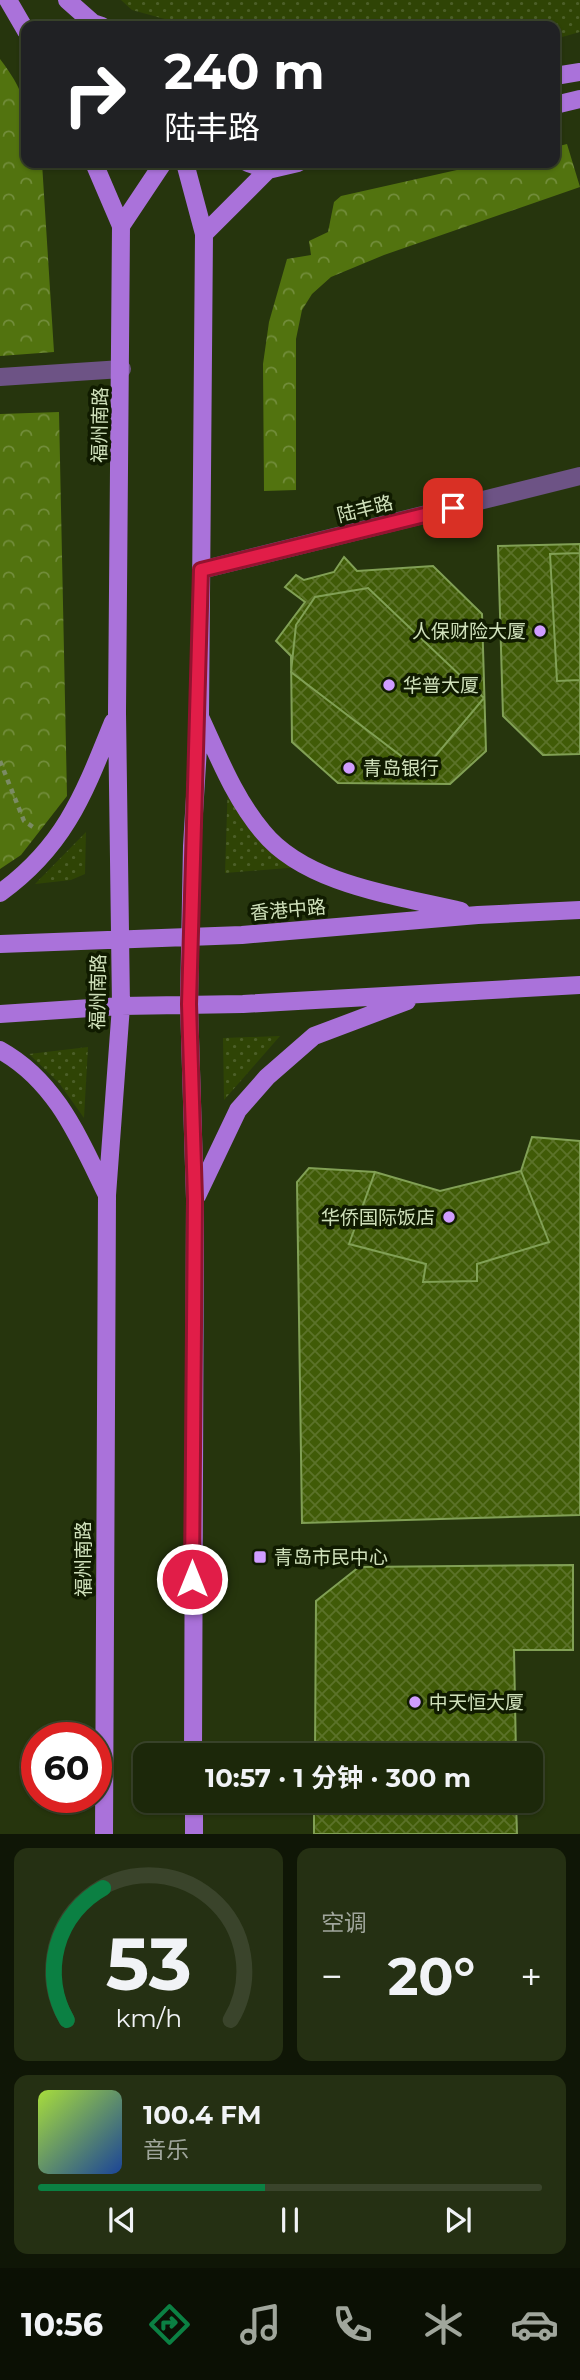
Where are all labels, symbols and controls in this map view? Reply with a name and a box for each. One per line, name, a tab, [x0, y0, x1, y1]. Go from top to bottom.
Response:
text: 240 m	[164, 42, 325, 101]
icon: right	[49, 49, 140, 140]
text: 陆丰路	[164, 108, 260, 147]
street label: 福州南路	[88, 387, 112, 463]
pin	[423, 478, 483, 538]
icon: arrive	[434, 489, 472, 527]
street label: 陆丰路	[335, 491, 395, 527]
place label: 人保财险大厦	[412, 620, 526, 643]
marker: 人保财险大厦	[532, 623, 548, 639]
place label: 华普大厦	[403, 674, 479, 697]
marker: 华普大厦	[381, 677, 397, 693]
place label: 青岛银行	[363, 757, 439, 780]
marker: 青岛银行	[341, 760, 357, 776]
street label: 香港中路	[249, 895, 327, 925]
street label: 福州南路	[86, 954, 110, 1030]
place label: 华侨国际饭店	[321, 1206, 435, 1229]
marker: 华侨国际饭店	[441, 1209, 457, 1225]
street label: 福州南路	[72, 1521, 95, 1597]
position arrow	[155, 1542, 229, 1616]
place label: 青岛市民中心	[274, 1546, 388, 1569]
marker: 青岛市民中心	[252, 1549, 268, 1565]
place label: 中天恒大厦	[429, 1691, 524, 1714]
marker: 中天恒大厦	[407, 1694, 423, 1710]
speed limit sign: 60	[21, 1722, 112, 1813]
text: 10:57 · 1 分钟 · 300 m	[205, 1762, 471, 1794]
text: 空调	[321, 1909, 367, 1937]
text: 53	[105, 1921, 192, 2009]
text: 20°	[388, 1945, 475, 2008]
text: −	[321, 1953, 343, 2000]
text: +	[520, 1953, 542, 2000]
text: km/h	[115, 2003, 182, 2033]
text: 100.4 FM	[143, 2099, 262, 2131]
text: 音乐	[143, 2136, 189, 2164]
icon: previous	[103, 2201, 141, 2239]
icon: pause	[271, 2201, 309, 2239]
icon: next	[439, 2201, 477, 2239]
icon: directions	[145, 2300, 194, 2349]
icon: music	[236, 2300, 285, 2349]
icon: phone	[328, 2300, 377, 2349]
icon: climate	[419, 2300, 468, 2349]
icon: car	[510, 2300, 559, 2349]
text: 10:56	[21, 2305, 103, 2344]

